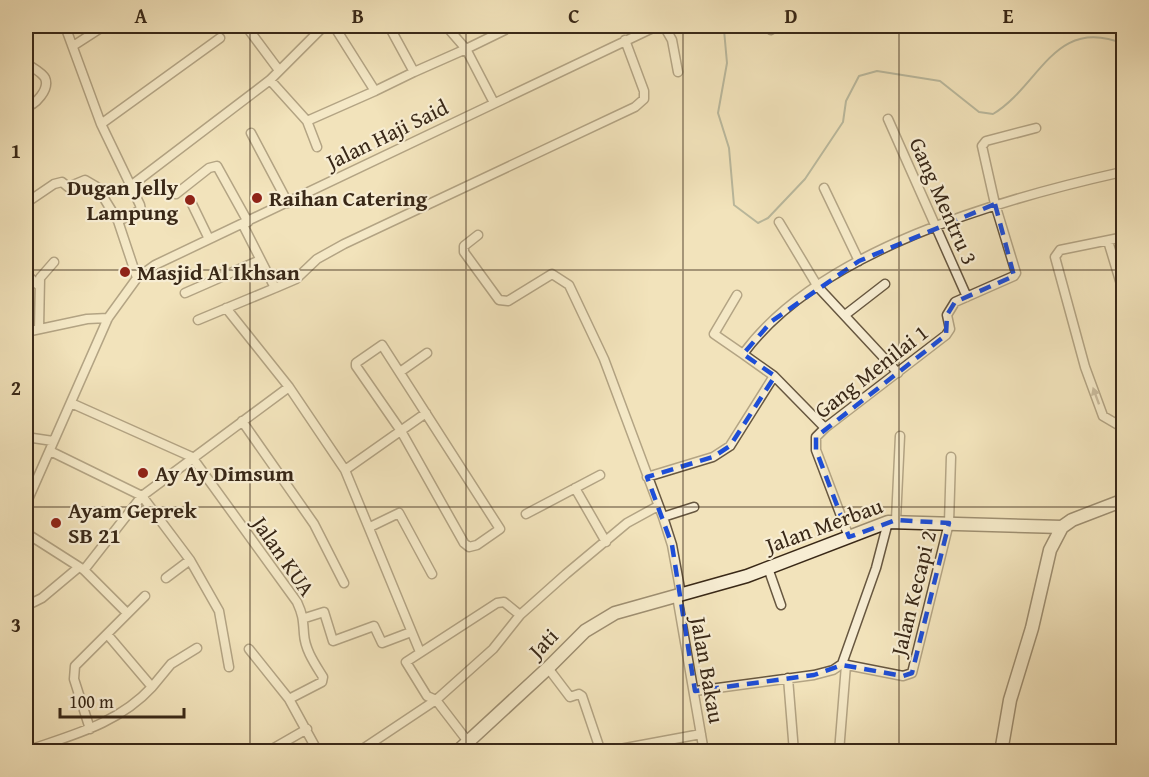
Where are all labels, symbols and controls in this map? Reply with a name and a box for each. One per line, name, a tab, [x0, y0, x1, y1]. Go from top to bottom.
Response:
text: A	[135, 1, 148, 30]
text: B	[352, 1, 364, 30]
text: C	[568, 1, 580, 30]
text: D	[784, 1, 798, 30]
text: E	[1003, 1, 1014, 30]
street label: Jalan Haji Said	[318, 91, 454, 179]
street label: Gang Mentru 3	[902, 132, 986, 270]
text: 1	[11, 136, 21, 165]
place label: Dugan Jelly Lampung	[67, 171, 179, 228]
place label: Raihan Catering	[269, 182, 428, 214]
marker: Raihan Catering	[250, 191, 264, 205]
marker: Dugan Jelly Lampung	[183, 193, 197, 207]
place label: Masjid Al Ikhsan	[137, 256, 300, 288]
marker: Masjid Al Ikhsan	[118, 265, 132, 279]
street label: Gang Menilai 1	[807, 316, 935, 426]
text: 2	[11, 373, 21, 402]
one-way arrow	[1091, 387, 1100, 405]
place label: Ay Ay Dimsum	[155, 457, 294, 489]
marker: Ay Ay Dimsum	[136, 466, 150, 480]
street label: Jalan Merbau	[758, 489, 887, 562]
place label: Ayam Geprek SB 21	[68, 494, 197, 551]
street label: Jalan KUA	[243, 507, 324, 603]
marker: Ayam Geprek SB 21	[49, 516, 63, 530]
street label: Jalan Kecapi 2	[881, 527, 944, 662]
text: 3	[11, 610, 21, 639]
street label: Jalan Bakau	[682, 611, 733, 726]
street label: Jati	[519, 621, 565, 668]
scale bar	[60, 681, 184, 719]
text: 100 m	[69, 688, 114, 715]

